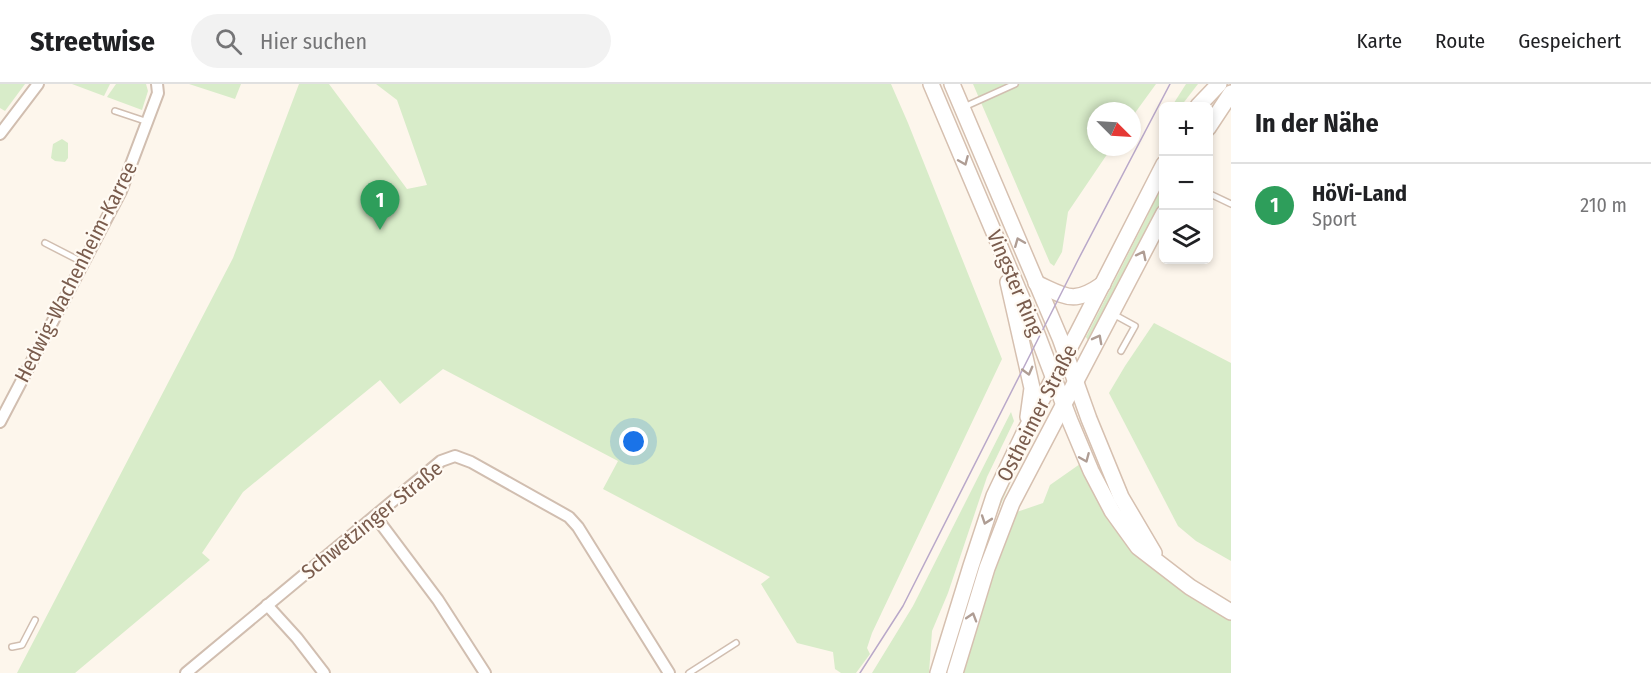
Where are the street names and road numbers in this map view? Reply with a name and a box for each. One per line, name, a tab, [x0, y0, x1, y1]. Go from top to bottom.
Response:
street label: Hedwig-Wachenheim-Karree	[9, 157, 143, 387]
street label: Vingster Ring	[981, 226, 1049, 340]
street label: Ostheimer Straße	[991, 340, 1083, 486]
street label: Schwetzinger Straße	[296, 455, 448, 585]

